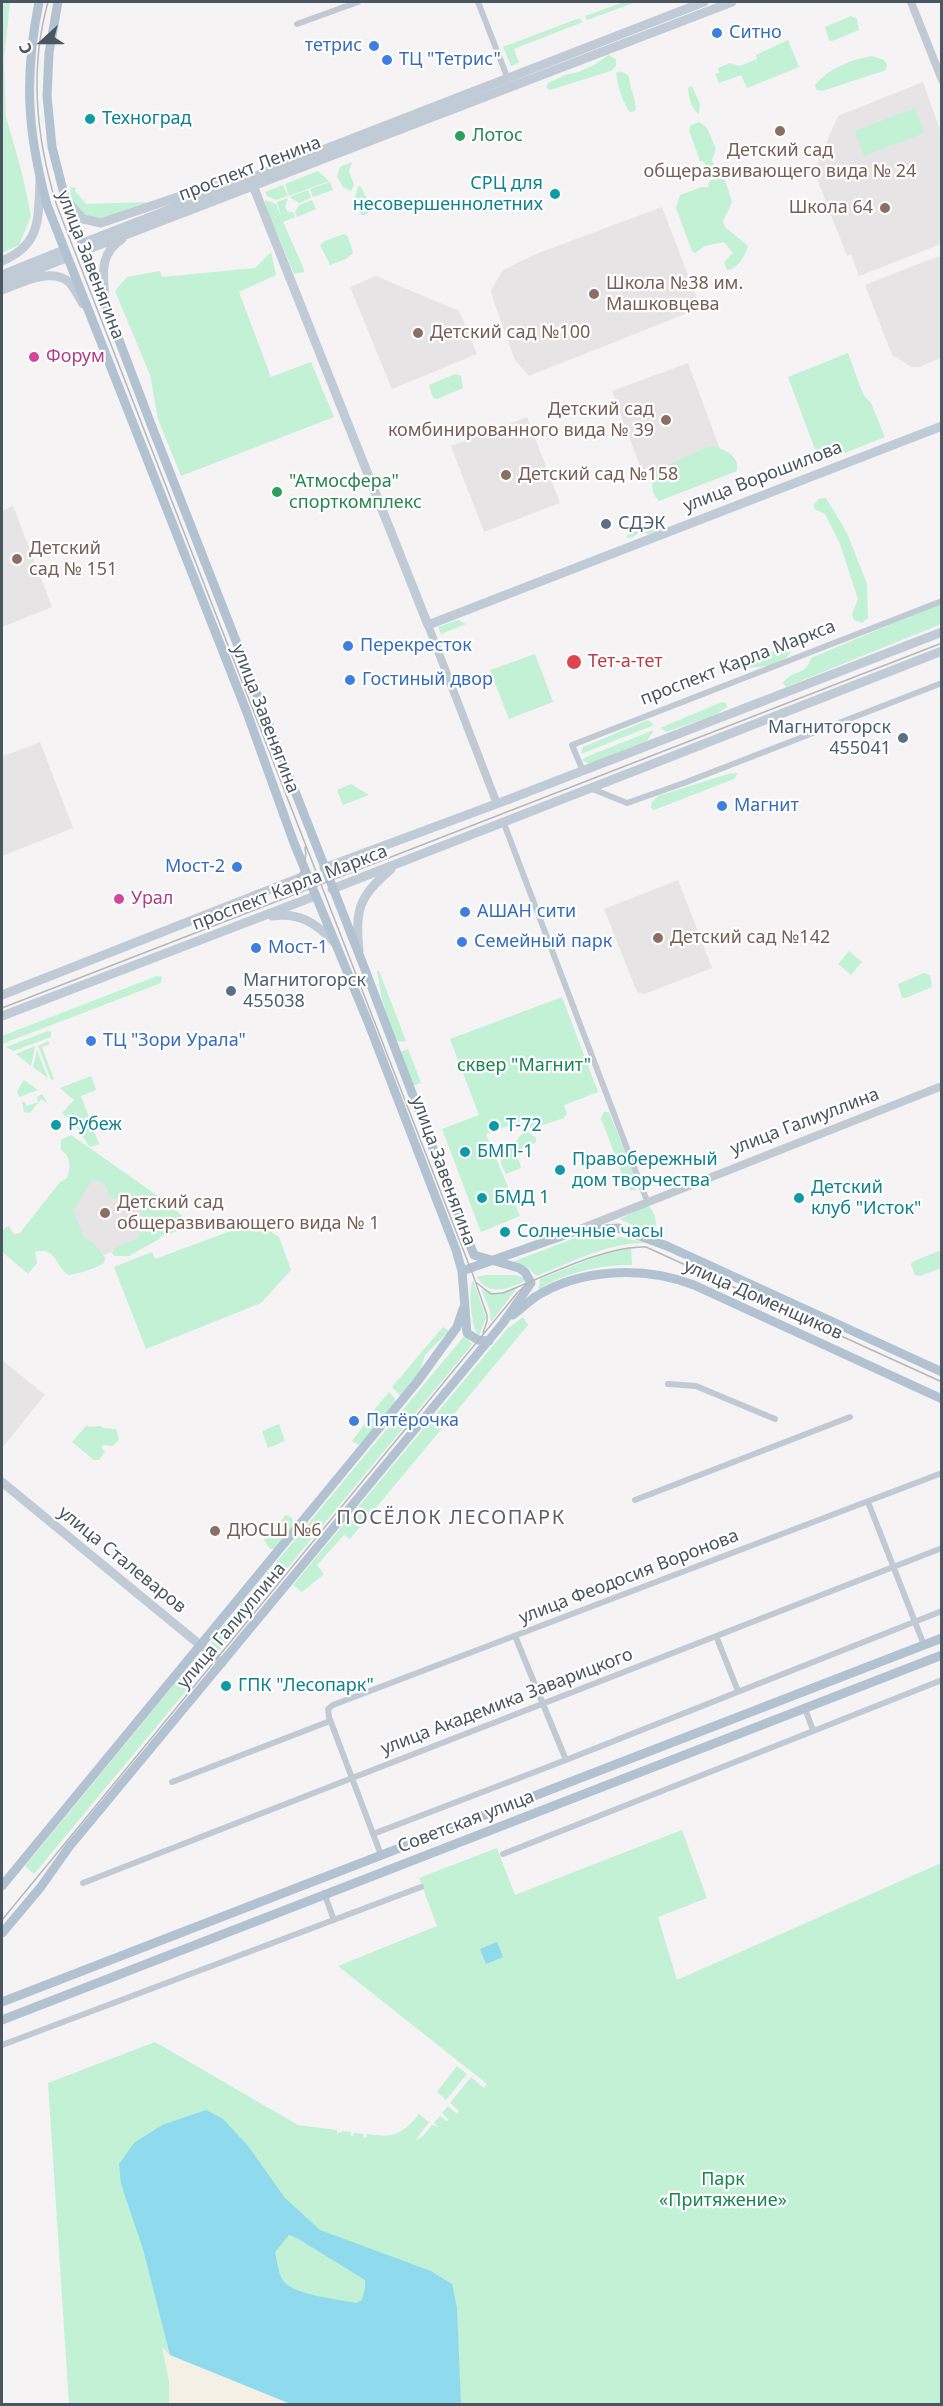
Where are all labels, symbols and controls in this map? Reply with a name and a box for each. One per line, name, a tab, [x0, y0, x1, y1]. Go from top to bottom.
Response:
north arrow	[12, 12, 72, 72]
place label: Ситно	[729, 22, 782, 44]
marker: Ситно	[710, 26, 724, 40]
place label: тетрис	[305, 35, 362, 57]
marker: тетрис	[367, 39, 381, 53]
text: С	[13, 40, 37, 57]
place label: ТЦ "Тетрис"	[399, 49, 501, 71]
marker: ТЦ "Тетрис"	[380, 53, 394, 67]
place label: Техноград	[102, 108, 192, 130]
marker: Техноград	[83, 112, 97, 126]
marker: Детский сад общеразвивающего вида № 24	[773, 124, 787, 138]
place label: Лотос	[472, 125, 523, 147]
marker: Лотос	[453, 129, 467, 143]
street label: проспект Ленина	[176, 132, 324, 206]
place label: Детский сад общеразвивающего вида № 24	[644, 140, 916, 182]
place label: СРЦ для несовершеннолетних	[353, 173, 543, 216]
marker: СРЦ для несовершеннолетних	[548, 187, 562, 201]
street label: улица Завенягина	[52, 188, 128, 342]
place label: Школа 64	[789, 197, 873, 219]
marker: Школа 64	[878, 201, 892, 215]
place label: Школа №38 им. Машковцева	[606, 273, 743, 316]
marker: Школа №38 им. Машковцева	[587, 287, 601, 301]
place label: Детский сад №100	[430, 322, 590, 344]
marker: Детский сад №100	[411, 326, 425, 340]
place label: Форум	[46, 346, 105, 368]
marker: Форум	[27, 350, 41, 364]
place label: Детский сад комбинированного вида № 39	[388, 399, 654, 442]
marker: Детский сад комбинированного вида № 39	[659, 413, 673, 427]
street label: улица Ворошилова	[681, 437, 845, 517]
place label: Детский сад №158	[518, 464, 678, 486]
marker: Детский сад №158	[499, 468, 513, 482]
place label: "Атмосфера" спорткомплекс	[289, 471, 422, 514]
marker: "Атмосфера" спорткомплекс	[270, 485, 284, 499]
place label: СДЭК	[618, 513, 666, 535]
marker: СДЭК	[599, 517, 613, 531]
place label: Детский сад № 151	[29, 538, 117, 580]
marker: Детский сад № 151	[10, 552, 24, 566]
street label: проспект Карла Маркса	[637, 616, 839, 710]
place label: Перекресток	[360, 635, 472, 657]
marker: Перекресток	[341, 639, 355, 653]
street label: улица Завенягина	[227, 642, 303, 796]
place label: Тет-а-тет	[588, 651, 663, 673]
marker: Тет-а-тет	[565, 653, 583, 671]
place label: Гостиный двор	[362, 669, 493, 691]
marker: Гостиный двор	[343, 673, 357, 687]
place label: Магнитогорск 455041	[768, 717, 891, 760]
marker: Магнитогорск 455041	[896, 731, 910, 745]
place label: Магнит	[734, 795, 799, 817]
marker: Магнит	[715, 799, 729, 813]
street label: проспект Карла Маркса	[189, 841, 391, 935]
place label: Мост-2	[165, 856, 225, 878]
marker: Мост-2	[230, 860, 244, 874]
place label: Урал	[131, 888, 173, 910]
marker: Урал	[112, 892, 126, 906]
place label: АШАН сити	[477, 901, 576, 923]
marker: АШАН сити	[458, 905, 472, 919]
place label: Детский сад №142	[670, 927, 830, 949]
place label: Семейный парк	[474, 931, 612, 953]
marker: Детский сад №142	[651, 931, 665, 945]
marker: Семейный парк	[455, 935, 469, 949]
place label: Мост-1	[268, 937, 328, 959]
marker: Мост-1	[249, 941, 263, 955]
place label: Магнитогорск 455038	[243, 970, 366, 1012]
marker: Магнитогорск 455038	[224, 984, 238, 998]
place label: ТЦ "Зори Урала"	[103, 1030, 246, 1052]
marker: ТЦ "Зори Урала"	[84, 1034, 98, 1048]
park label: сквер "Магнит"	[457, 1055, 591, 1077]
street label: улица Галиуллина	[728, 1084, 882, 1160]
street label: улица Завенягина	[406, 1093, 480, 1249]
place label: Рубеж	[68, 1114, 122, 1136]
place label: Т-72	[506, 1115, 542, 1137]
marker: Рубеж	[49, 1118, 63, 1132]
marker: Т-72	[487, 1119, 501, 1133]
place label: БМП-1	[477, 1141, 534, 1163]
marker: БМП-1	[458, 1145, 472, 1159]
place label: Правобережный дом творчества	[572, 1149, 718, 1192]
marker: Правобережный дом творчества	[553, 1163, 567, 1177]
place label: Детский клуб "Исток"	[811, 1177, 921, 1220]
place label: БМД 1	[494, 1187, 549, 1209]
marker: БМД 1	[475, 1191, 489, 1205]
marker: Детский клуб "Исток"	[792, 1191, 806, 1205]
place label: Детский сад общеразвивающего вида № 1	[117, 1192, 380, 1234]
marker: Детский сад общеразвивающего вида № 1	[98, 1206, 112, 1220]
place label: Солнечные часы	[517, 1221, 664, 1243]
marker: Солнечные часы	[498, 1225, 512, 1239]
street label: улица Доменщиков	[680, 1255, 846, 1345]
place label: Пятёрочка	[366, 1410, 459, 1432]
marker: Пятёрочка	[347, 1414, 361, 1428]
street label: улица Сталеваров	[54, 1502, 190, 1618]
district label: ПОСЁЛОК ЛЕСОПАРК	[336, 1506, 566, 1530]
place label: ДЮСШ №6	[227, 1520, 322, 1542]
marker: ДЮСШ №6	[208, 1524, 222, 1538]
street label: улица Феодосия Воронова	[516, 1525, 742, 1629]
street label: улица Галиуллина	[173, 1559, 291, 1693]
street label: улица Академика Заварицкого	[378, 1644, 636, 1760]
place label: ГПК "Лесопарк"	[238, 1675, 374, 1697]
marker: ГПК "Лесопарк"	[219, 1679, 233, 1693]
street label: Советская улица	[395, 1786, 537, 1858]
park label: Парк «Притяжение»	[659, 2169, 787, 2212]

